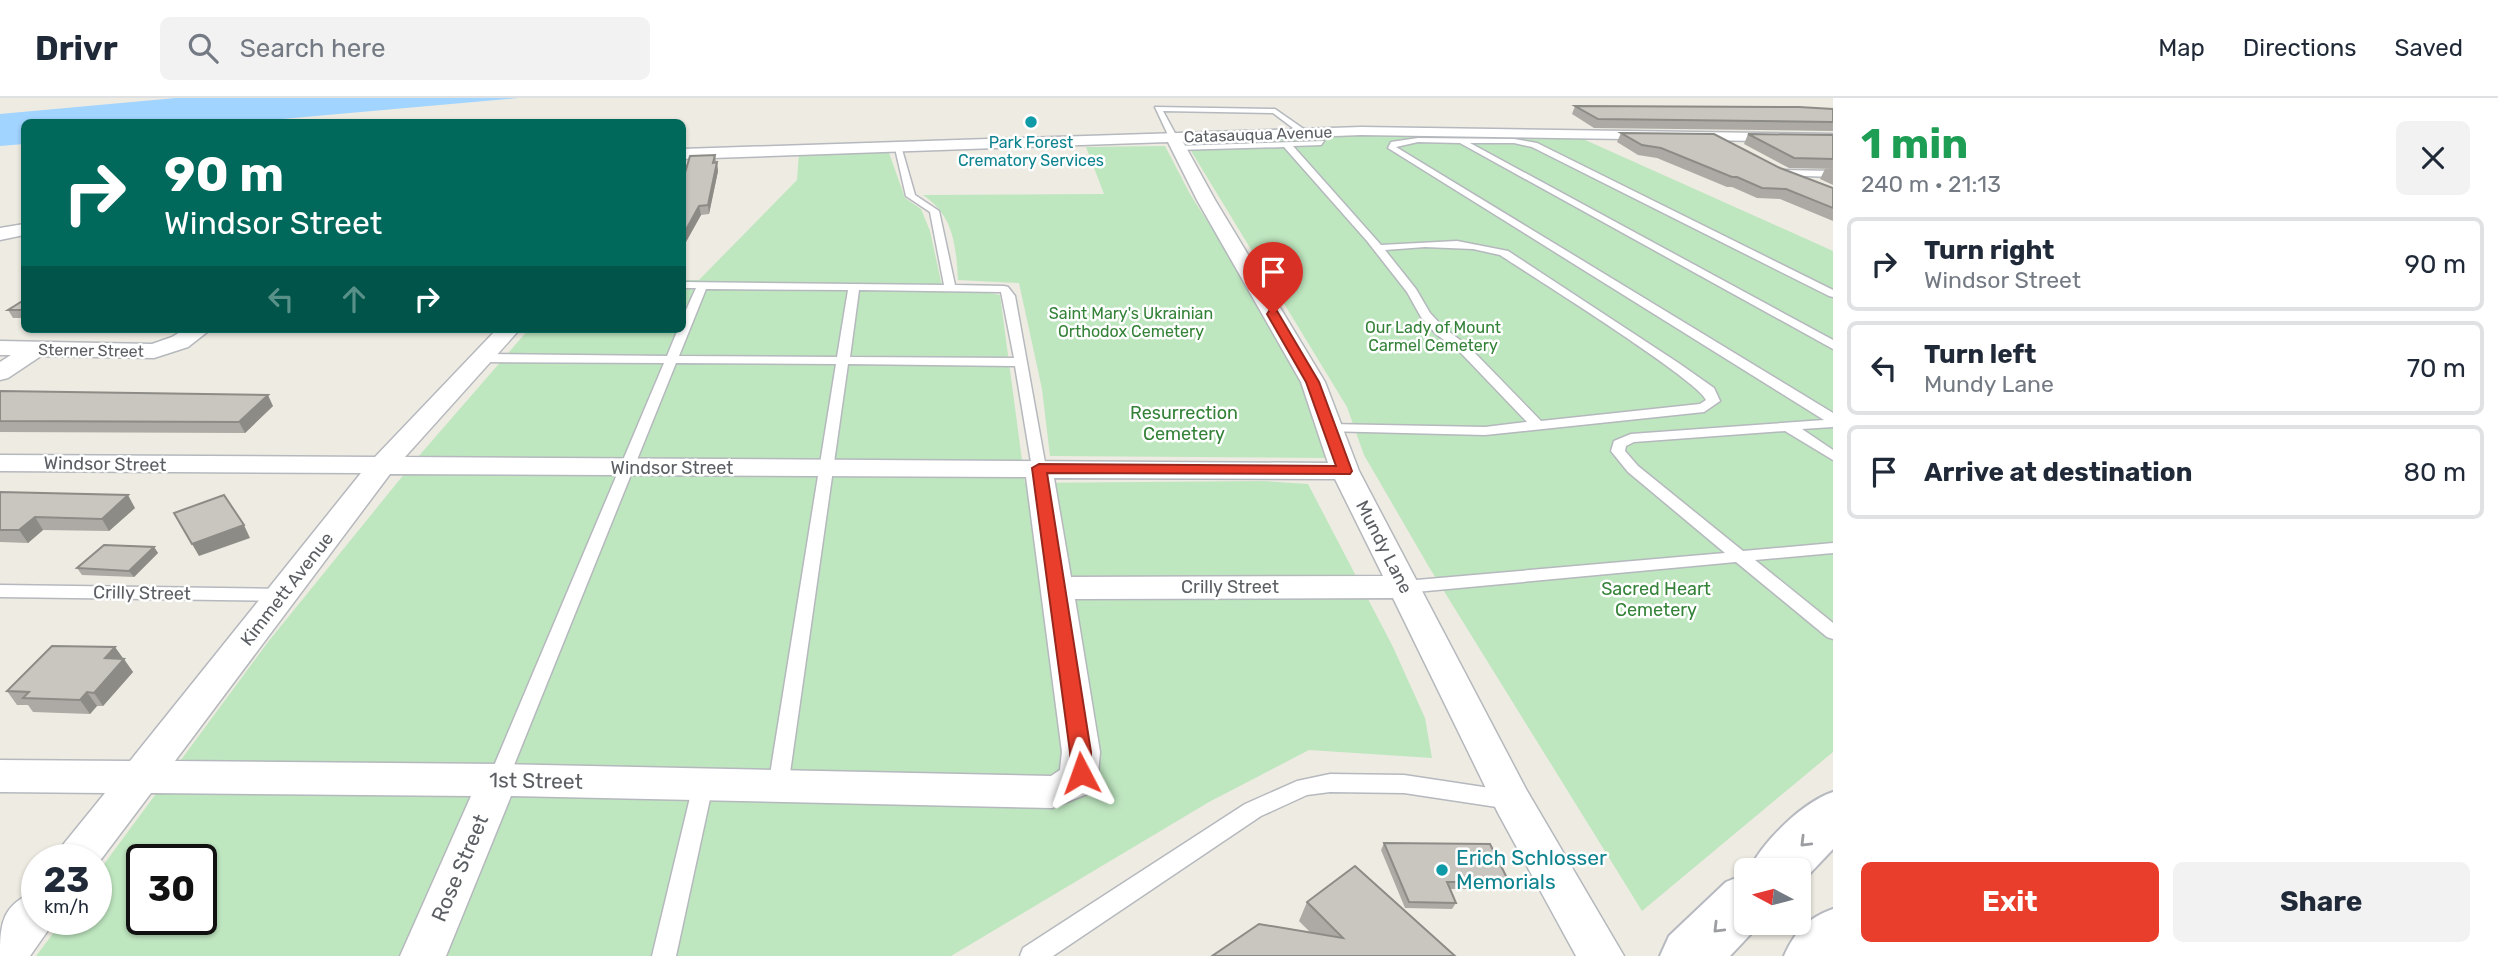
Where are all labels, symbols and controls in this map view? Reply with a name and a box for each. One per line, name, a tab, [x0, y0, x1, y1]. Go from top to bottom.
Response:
search box	[160, 17, 650, 80]
text: Drivr	[35, 29, 118, 68]
icon: search	[184, 29, 222, 67]
text: Search here	[240, 33, 386, 64]
text: Map	[2158, 34, 2205, 62]
text: Directions	[2243, 34, 2356, 62]
text: Saved	[2394, 34, 2463, 62]
marker: Park Forest Crematory Services	[1023, 114, 1039, 130]
text: 1 min	[1861, 119, 1968, 169]
button: close	[2396, 121, 2470, 195]
street label: Catasauqua Avenue	[1183, 122, 1333, 147]
place label: Park Forest Crematory Services	[958, 133, 1104, 170]
text: 90 m	[164, 145, 284, 203]
icon: right	[49, 147, 140, 238]
text: 240 m · 21:13	[1861, 170, 2001, 198]
text: Windsor Street	[164, 204, 382, 242]
text: Turn right	[1924, 235, 2054, 266]
pin	[1243, 242, 1303, 314]
icon: right	[1865, 245, 1903, 283]
text: 90 m	[2405, 249, 2466, 280]
icon: arrive	[1254, 253, 1292, 291]
text: Windsor Street	[1924, 266, 2081, 294]
icon: left	[262, 280, 300, 318]
icon: ahead	[335, 280, 373, 318]
icon: right	[408, 280, 446, 318]
park label: Saint Mary's Ukrainian Orthodox Cemetery	[1049, 304, 1213, 341]
park label: Our Lady of Mount Carmel Cemetery	[1365, 318, 1501, 355]
text: Turn left	[1924, 339, 2036, 370]
street label: Sterner Street	[38, 340, 144, 361]
icon: left	[1865, 349, 1903, 387]
text: 70 m	[2407, 353, 2466, 384]
text: Mundy Lane	[1924, 370, 2054, 398]
park label: Resurrection Cemetery	[1130, 402, 1238, 445]
street label: Windsor Street	[43, 452, 167, 476]
icon: arrive	[1865, 453, 1903, 491]
street label: Windsor Street	[611, 457, 733, 479]
text: Arrive at destination	[1924, 457, 2192, 488]
text: 80 m	[2403, 457, 2466, 488]
street label: Mundy Lane	[1351, 497, 1417, 597]
street label: Kimmett Avenue	[236, 528, 338, 650]
street label: Crilly Street	[1181, 576, 1279, 598]
park label: Sacred Heart Cemetery	[1601, 578, 1711, 621]
street label: Crilly Street	[93, 581, 191, 605]
position arrow	[1044, 736, 1118, 810]
street label: 1st Street	[489, 767, 583, 794]
street label: Rose Street	[426, 810, 493, 925]
one-way arrow	[1801, 834, 1813, 846]
speed limit sign: 30	[126, 844, 217, 935]
place label: Erich Schlosser Memorials	[1456, 845, 1607, 894]
north arrow	[1734, 858, 1811, 934]
map controls	[1734, 858, 1811, 935]
text: 23	[44, 859, 89, 901]
marker: Erich Schlosser Memorials	[1434, 862, 1450, 878]
button: Exit	[1861, 862, 2159, 942]
button: Share	[2173, 862, 2470, 942]
text: km/h	[44, 896, 89, 918]
one-way arrow	[1714, 920, 1727, 933]

